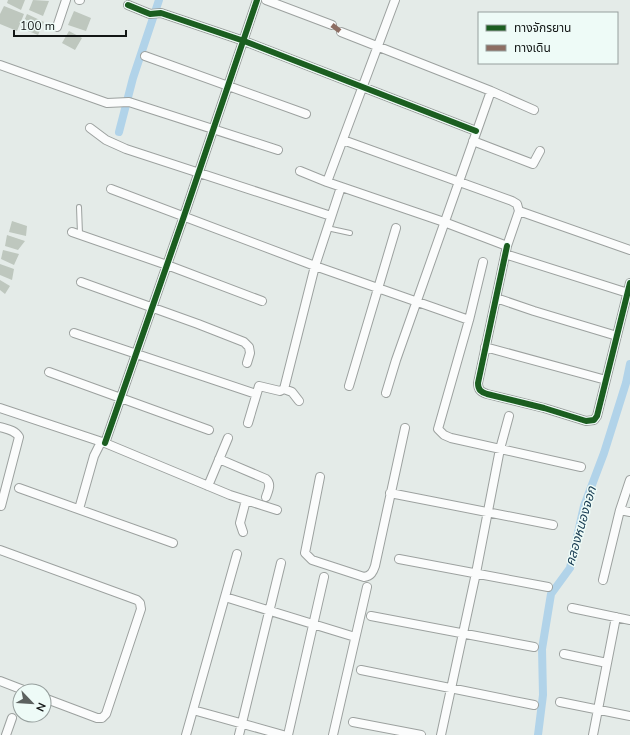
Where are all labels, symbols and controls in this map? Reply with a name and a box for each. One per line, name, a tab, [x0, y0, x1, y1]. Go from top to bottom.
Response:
scale bar	[14, 12, 126, 38]
legend	[478, 12, 618, 64]
text: 100 m	[20, 18, 55, 34]
text: ทางจักรยาน	[514, 20, 571, 36]
text: ทางเดิน	[514, 40, 551, 56]
water label: คลองหนองจอก	[561, 483, 601, 568]
north arrow	[12, 683, 52, 723]
text: N	[32, 700, 49, 714]

